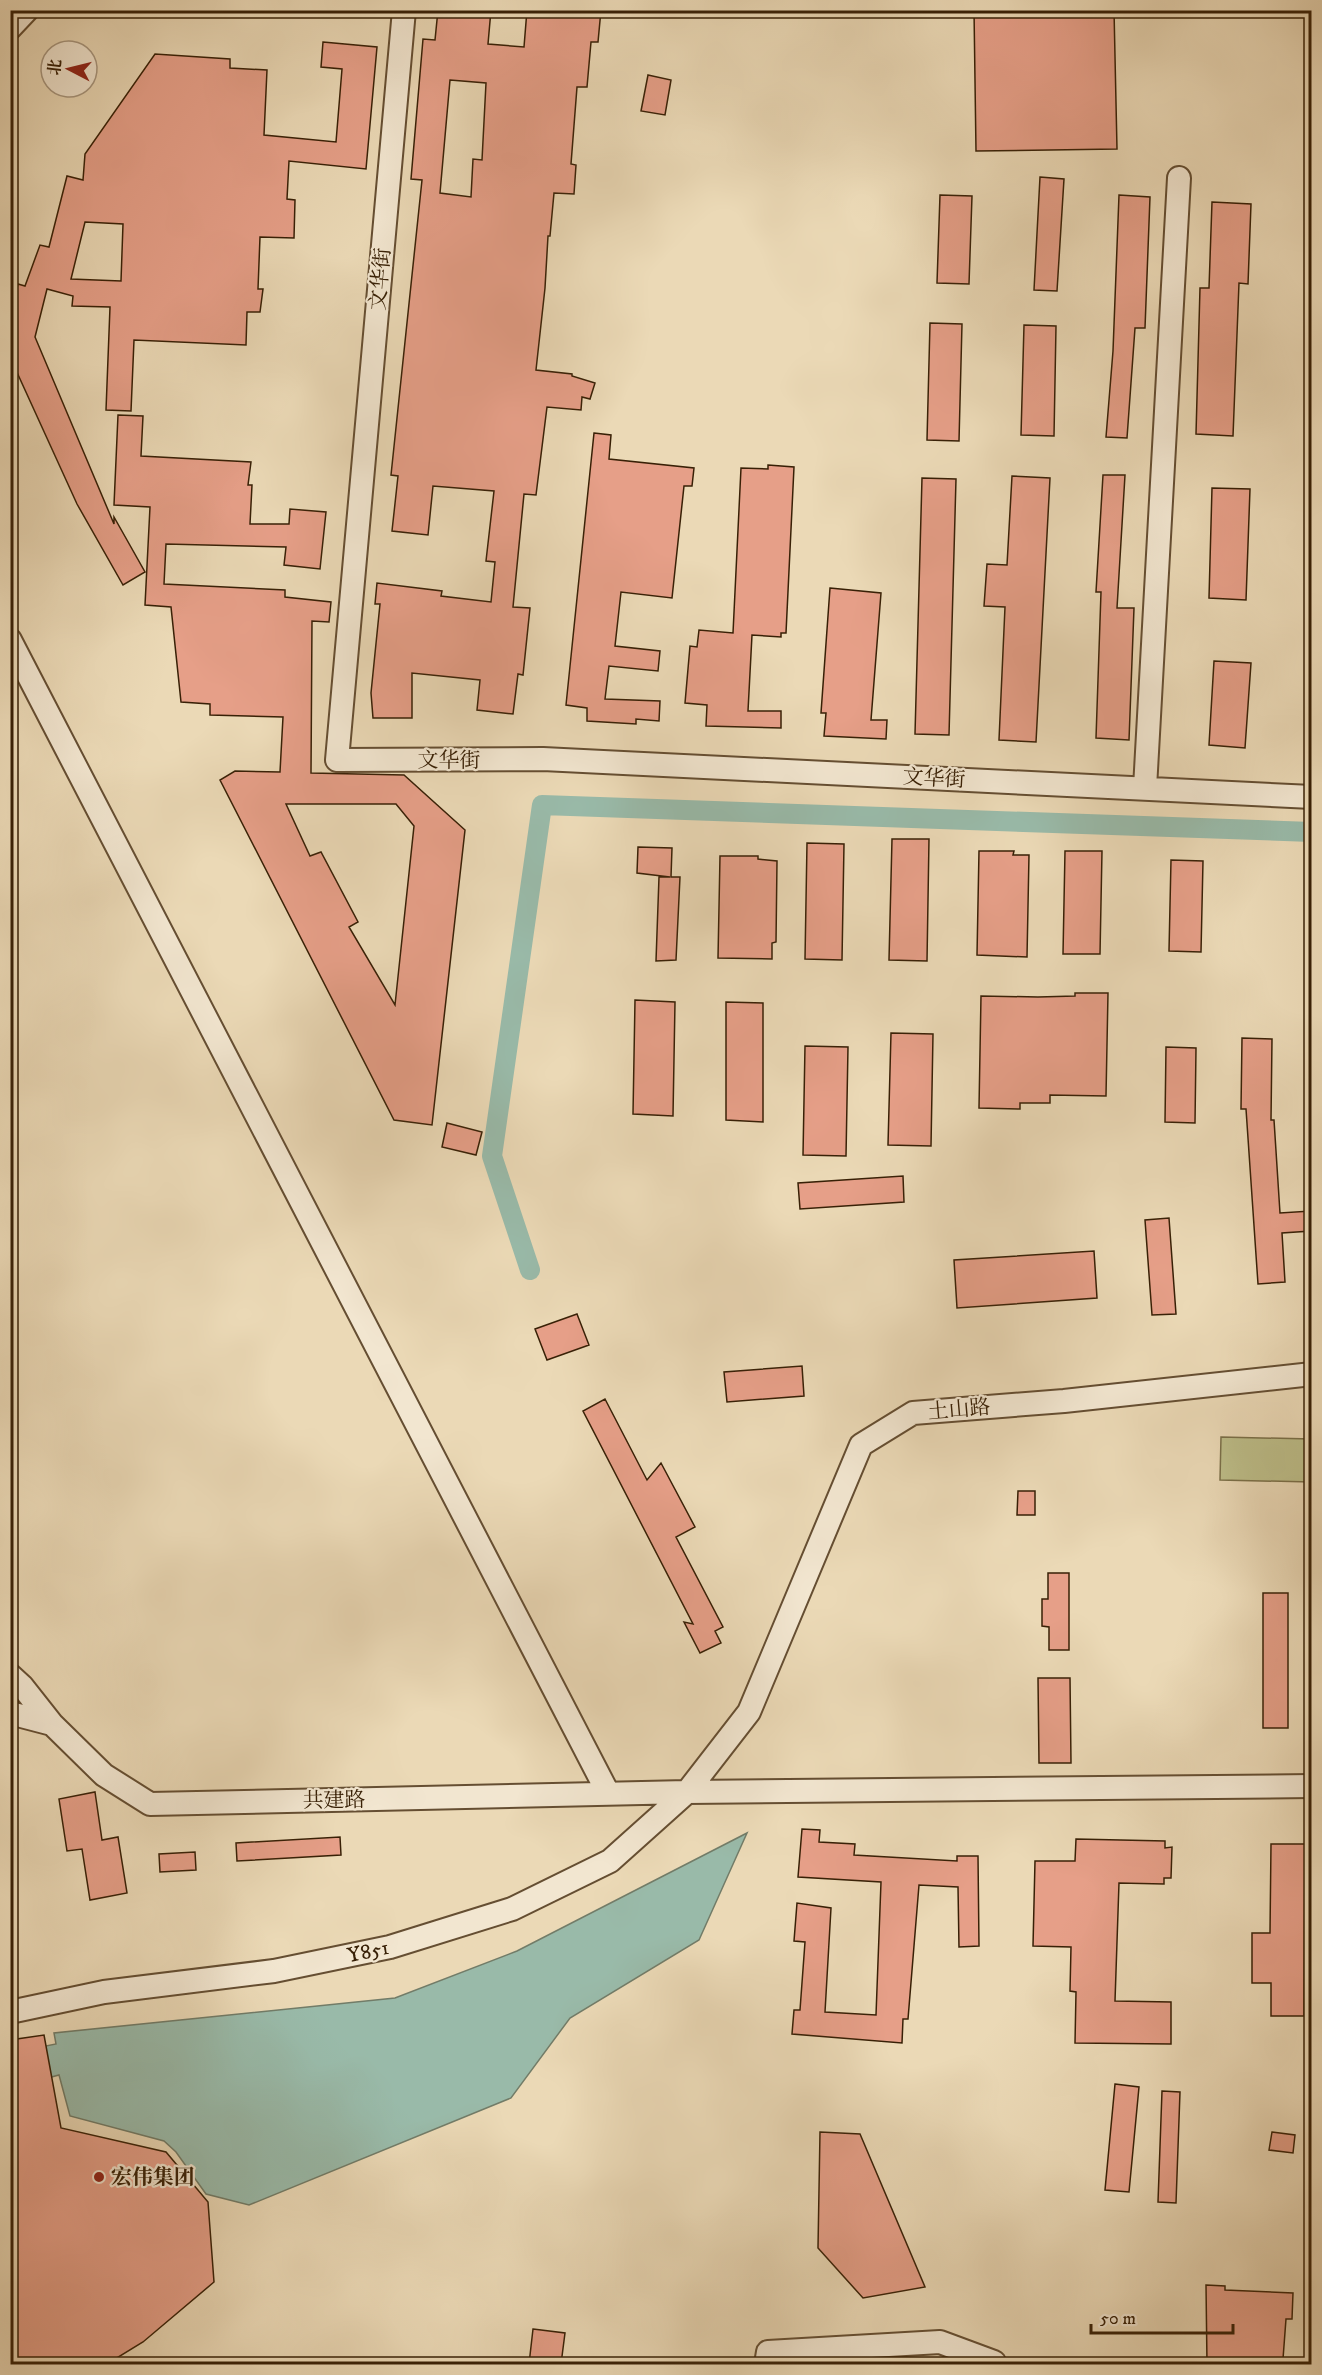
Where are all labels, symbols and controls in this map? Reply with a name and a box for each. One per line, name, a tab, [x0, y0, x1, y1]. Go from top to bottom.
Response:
north arrow	[39, 39, 99, 99]
text: 北	[44, 58, 66, 76]
street label: 文华街	[365, 247, 397, 312]
street label: 文华街	[418, 748, 481, 774]
street label: 文华街	[902, 764, 966, 794]
street label: 土山路	[927, 1394, 992, 1426]
street label: 共建路	[302, 1787, 366, 1815]
street label: Y851	[345, 1935, 391, 1969]
place label: 宏伟集团	[111, 2165, 195, 2191]
marker: 宏伟集团	[92, 2170, 106, 2184]
scale bar	[1091, 2297, 1234, 2335]
text: 50 m	[1100, 2308, 1136, 2330]

